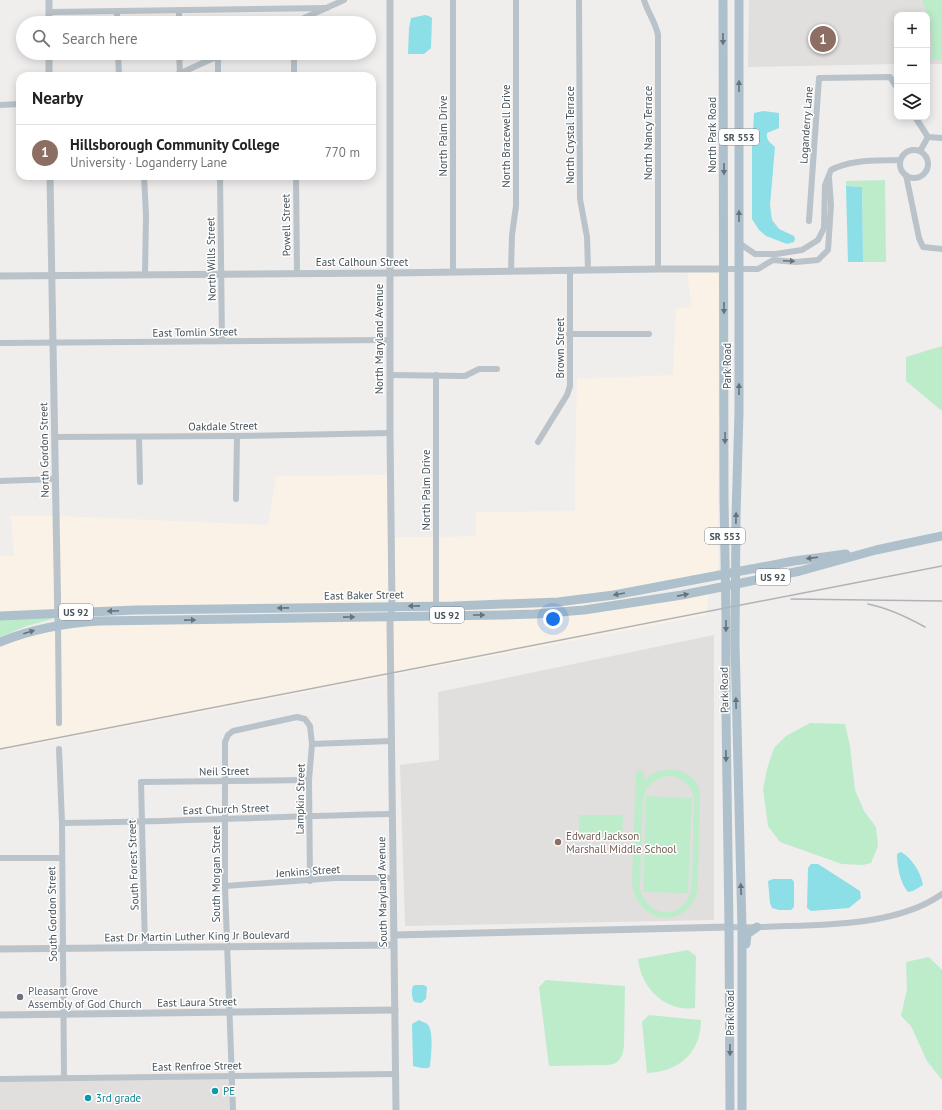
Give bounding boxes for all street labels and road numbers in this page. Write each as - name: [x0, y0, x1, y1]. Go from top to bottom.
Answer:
- street label: North Bracewell Drive: [499, 84, 513, 188]
- street label: North Nancy Terrace: [641, 85, 655, 180]
- street label: Loganderry Lane: [796, 85, 816, 164]
- street label: North Crystal Terrace: [563, 86, 577, 184]
- street label: North Palm Drive: [436, 95, 450, 177]
- street label: North Park Road: [705, 97, 719, 173]
- road number: SR 553: [719, 129, 759, 145]
- street label: Powell Street: [278, 193, 294, 256]
- street label: North Wills Street: [203, 217, 219, 301]
- street label: East Calhoun Street: [316, 255, 408, 269]
- street label: North Maryland Avenue: [372, 283, 386, 394]
- street label: Brown Street: [553, 317, 567, 379]
- street label: East Tomlin Street: [152, 324, 238, 340]
- street label: Park Road: [720, 343, 734, 389]
- street label: North Gordon Street: [36, 402, 52, 498]
- street label: Oakdale Street: [188, 418, 258, 434]
- street label: North Palm Drive: [419, 449, 433, 531]
- road number: SR 553: [705, 528, 745, 544]
- road number: US 92: [756, 569, 790, 585]
- street label: East Baker Street: [324, 587, 404, 603]
- road number: US 92: [59, 604, 93, 620]
- road number: US 92: [430, 607, 464, 623]
- street label: Park Road: [717, 667, 731, 713]
- street label: Lampkin Street: [292, 763, 308, 835]
- street label: Neil Street: [199, 764, 249, 778]
- street label: East Church Street: [182, 800, 270, 818]
- street label: South Forest Street: [124, 819, 142, 911]
- street label: South Morgan Street: [209, 825, 223, 923]
- street label: South Maryland Avenue: [374, 836, 390, 948]
- street label: Jenkins Street: [274, 862, 341, 880]
- street label: South Gordon Street: [44, 866, 60, 962]
- street label: East Dr Martin Luther King Jr Boulevard: [104, 927, 290, 945]
- street label: Park Road: [723, 990, 737, 1036]
- street label: East Laura Street: [157, 994, 237, 1010]
- street label: East Renfroe Street: [152, 1058, 242, 1074]

